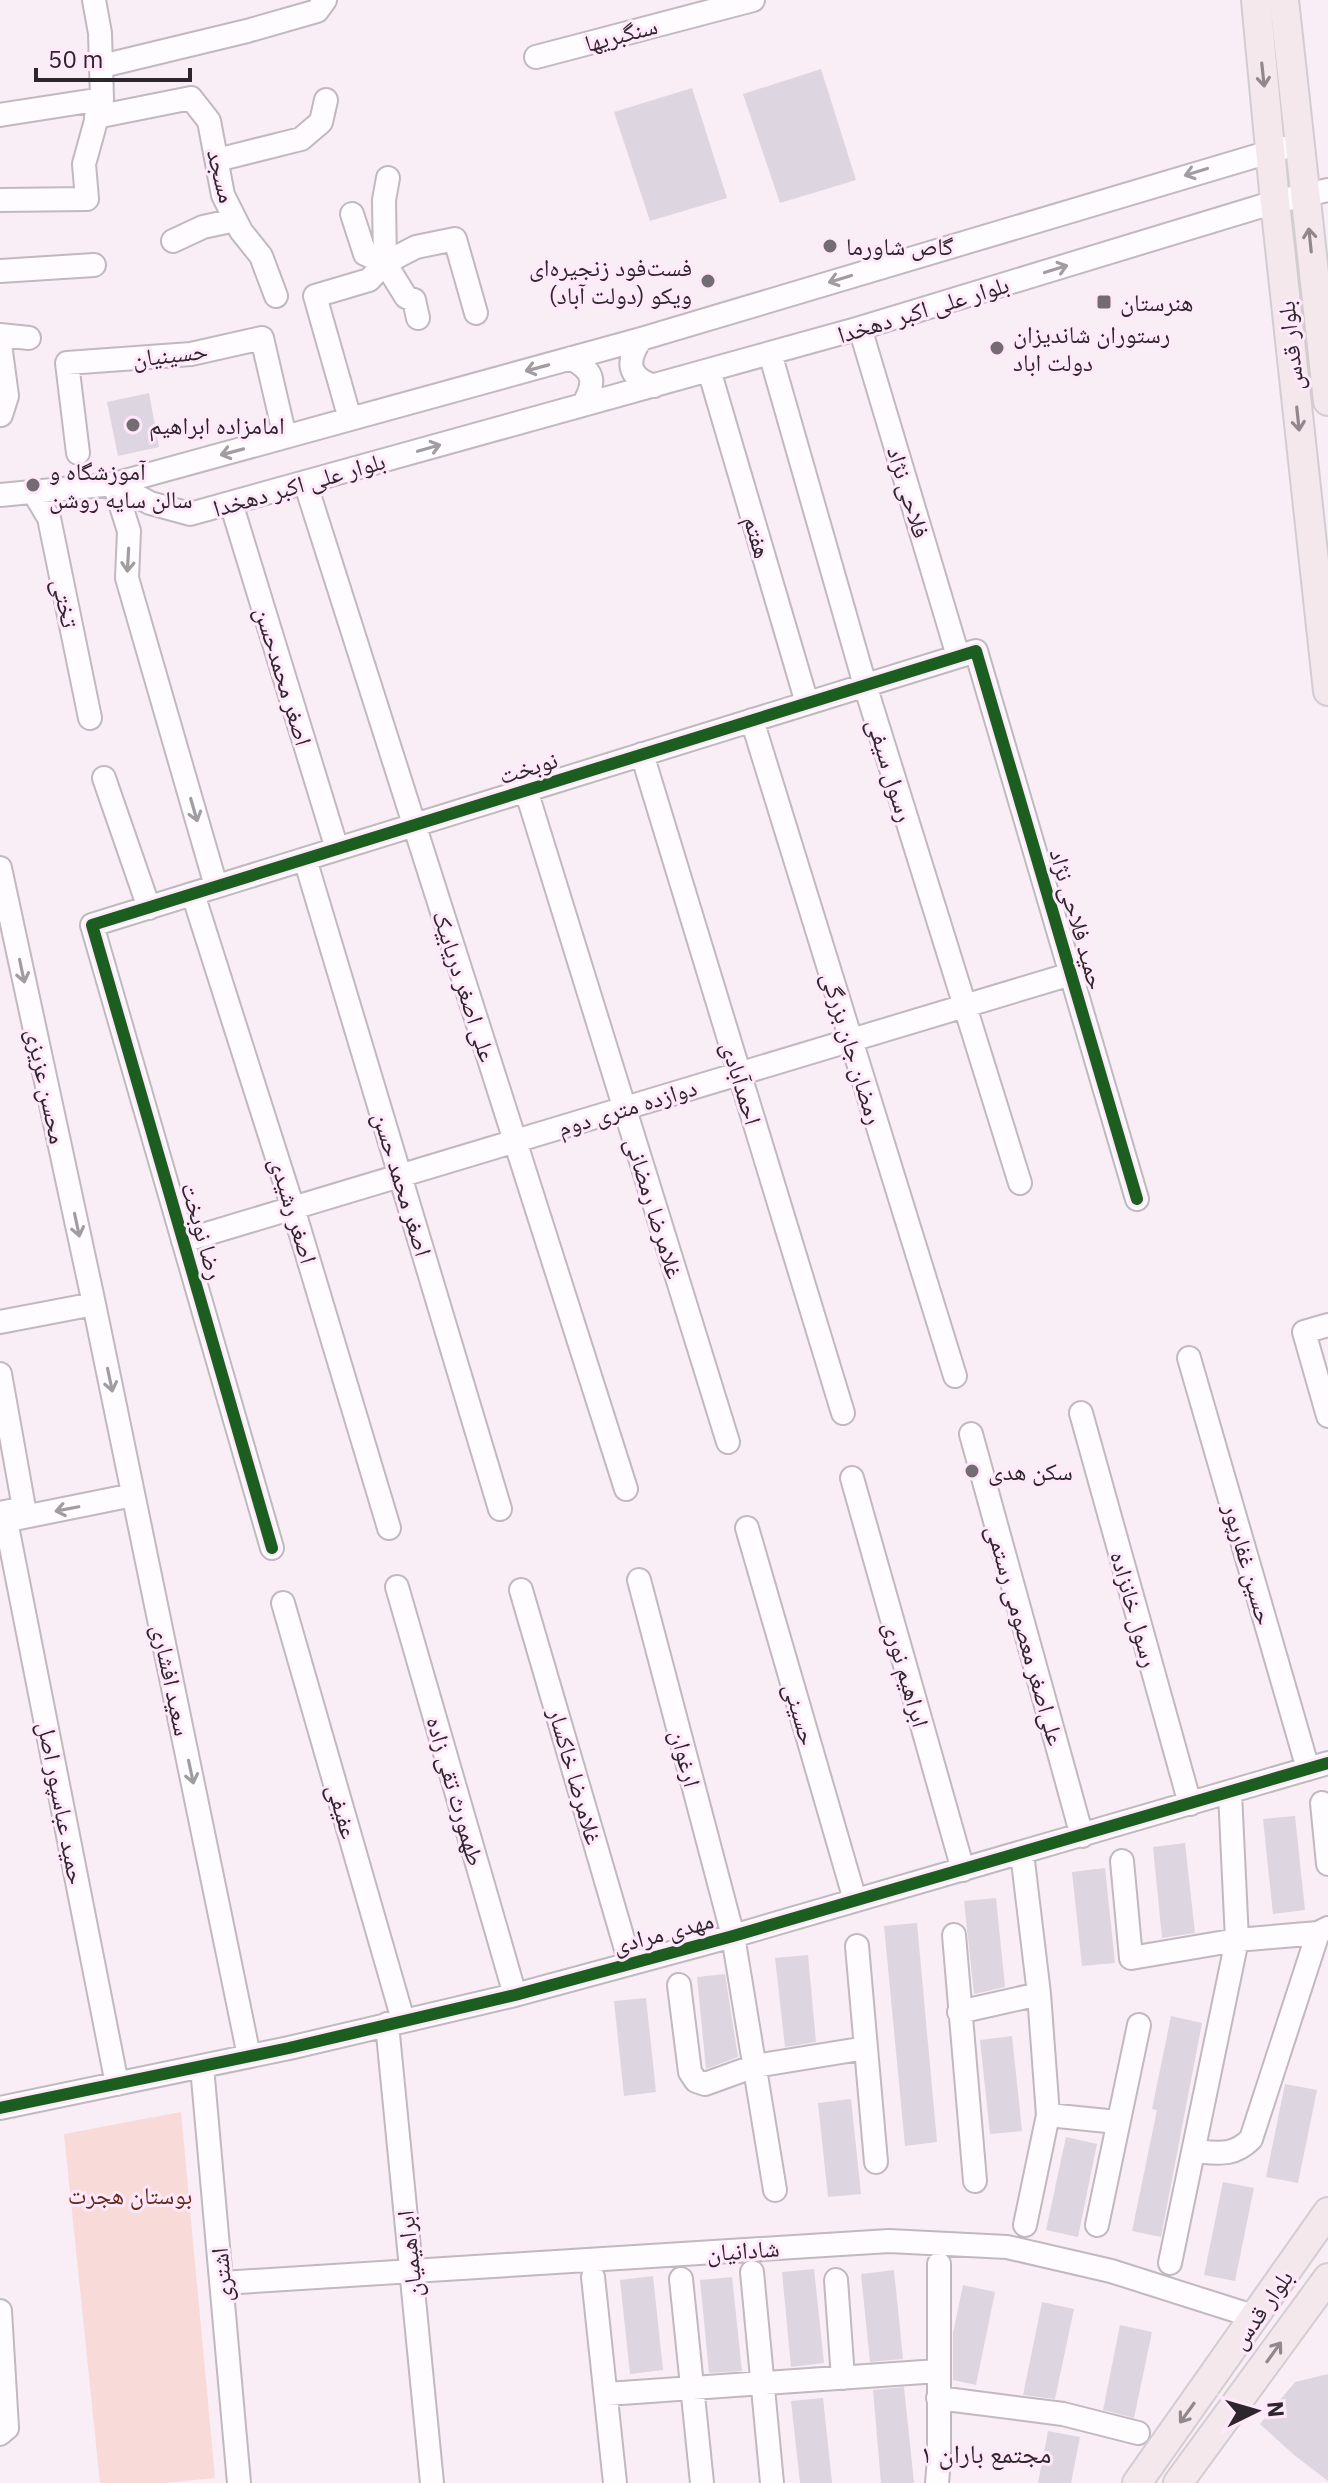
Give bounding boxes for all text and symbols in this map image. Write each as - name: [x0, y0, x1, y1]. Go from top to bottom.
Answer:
- street label: سنگبریها: [581, 9, 661, 59]
- scale bar: [36, 32, 190, 82]
- text: 50 m: [48, 43, 103, 75]
- one-way arrow: [1256, 61, 1271, 88]
- street label: مسجد: [200, 146, 244, 206]
- one-way arrow: [1184, 166, 1209, 181]
- one-way arrow: [1303, 227, 1318, 254]
- place label: گاص شاورما: [846, 230, 953, 262]
- marker: گاص شاورما: [821, 237, 839, 255]
- place label: فست‌فود زنجیره‌ای ویکو (دولت آباد): [529, 251, 692, 311]
- one-way arrow: [1042, 261, 1068, 276]
- street label: بلوار علی اکبر دهخدا: [833, 268, 1013, 350]
- marker: فست‌فود زنجیره‌ای ویکو (دولت آباد): [699, 272, 717, 290]
- one-way arrow: [828, 273, 853, 287]
- place label: هنرستان: [1120, 286, 1193, 318]
- marker: هنرستان: [1095, 293, 1113, 311]
- street label: بلوار قدس: [1269, 300, 1311, 392]
- place label: رستوران شاندیزان دولت اباد: [1013, 318, 1170, 378]
- street label: حسینیان: [131, 334, 209, 374]
- marker: رستوران شاندیزان دولت اباد: [988, 339, 1006, 357]
- one-way arrow: [524, 361, 550, 376]
- one-way arrow: [1291, 405, 1306, 432]
- place label: امامزاده ابراهیم: [149, 409, 285, 442]
- marker: امامزاده ابراهیم: [124, 416, 142, 434]
- one-way arrow: [415, 440, 441, 455]
- street label: فلاحی نژاد: [880, 442, 938, 542]
- street label: بلوار علی اکبر دهخدا: [209, 444, 389, 524]
- one-way arrow: [219, 445, 245, 460]
- place label: آموزشگاه و سالن سایه روشن: [49, 455, 193, 515]
- marker: آموزشگاه و سالن سایه روشن: [24, 476, 42, 494]
- street label: هفتم: [736, 512, 779, 562]
- one-way arrow: [120, 546, 135, 573]
- street label: تختی: [45, 576, 87, 630]
- street label: اصغر محمدحسن: [248, 603, 320, 749]
- street label: رسول سیفی: [860, 714, 922, 826]
- street label: نوبخت: [495, 743, 561, 791]
- one-way arrow: [187, 797, 202, 823]
- street label: حمید فلاحی نژاد: [1043, 845, 1113, 993]
- street label: علی اصغر دریابیک: [425, 906, 505, 1066]
- one-way arrow: [15, 958, 30, 983]
- street label: رمضان جان بزرگی: [815, 968, 891, 1128]
- street label: محسن عزیزی: [19, 1025, 75, 1147]
- street label: احمدآبادی: [714, 1037, 770, 1129]
- street label: دوازده متری دوم: [553, 1071, 701, 1144]
- street label: اصغر محمد حسن: [366, 1108, 440, 1260]
- street label: غلامرضا رمضانی: [618, 1133, 692, 1283]
- street label: اصغر رشیدی: [263, 1153, 325, 1267]
- street label: رضا نوبخت: [174, 1179, 232, 1283]
- one-way arrow: [70, 1212, 85, 1238]
- one-way arrow: [103, 1367, 118, 1392]
- place label: سكن هدى: [988, 1455, 1073, 1487]
- marker: سكن هدى: [963, 1462, 981, 1480]
- street label: حسین غفارپور: [1216, 1499, 1282, 1628]
- one-way arrow: [54, 1502, 80, 1517]
- street label: علی‌اصغر معصومی رستمی: [979, 1521, 1073, 1749]
- street label: رسول خانزاده: [1103, 1547, 1167, 1671]
- street label: ابراهیم نوری: [876, 1617, 937, 1731]
- street label: سعید افشاری: [145, 1621, 199, 1739]
- street label: حسینی: [777, 1679, 825, 1749]
- street label: غلامرضا خاکسار: [541, 1703, 611, 1848]
- street label: طهمورث تقی زاده: [419, 1713, 493, 1869]
- street label: حمید عباسپور اصل: [31, 1719, 93, 1887]
- street label: ارغوان: [663, 1726, 709, 1790]
- one-way arrow: [184, 1759, 199, 1784]
- street label: عفیفی: [320, 1780, 366, 1842]
- street label: مهدی مرادی: [609, 1903, 717, 1961]
- park label: بوستان هجرت: [68, 2179, 192, 2211]
- street label: ابراهیمیان: [389, 2209, 429, 2299]
- street label: شادانیان: [706, 2231, 780, 2269]
- street label: اشتری: [203, 2246, 239, 2304]
- street label: بلوار قدس: [1222, 2263, 1300, 2355]
- one-way arrow: [1265, 2342, 1282, 2364]
- north arrow: [1216, 2371, 1296, 2451]
- text: N: [1261, 2400, 1292, 2418]
- one-way arrow: [1179, 2402, 1195, 2424]
- district label: مجتمع باران ١: [921, 2436, 1051, 2471]

